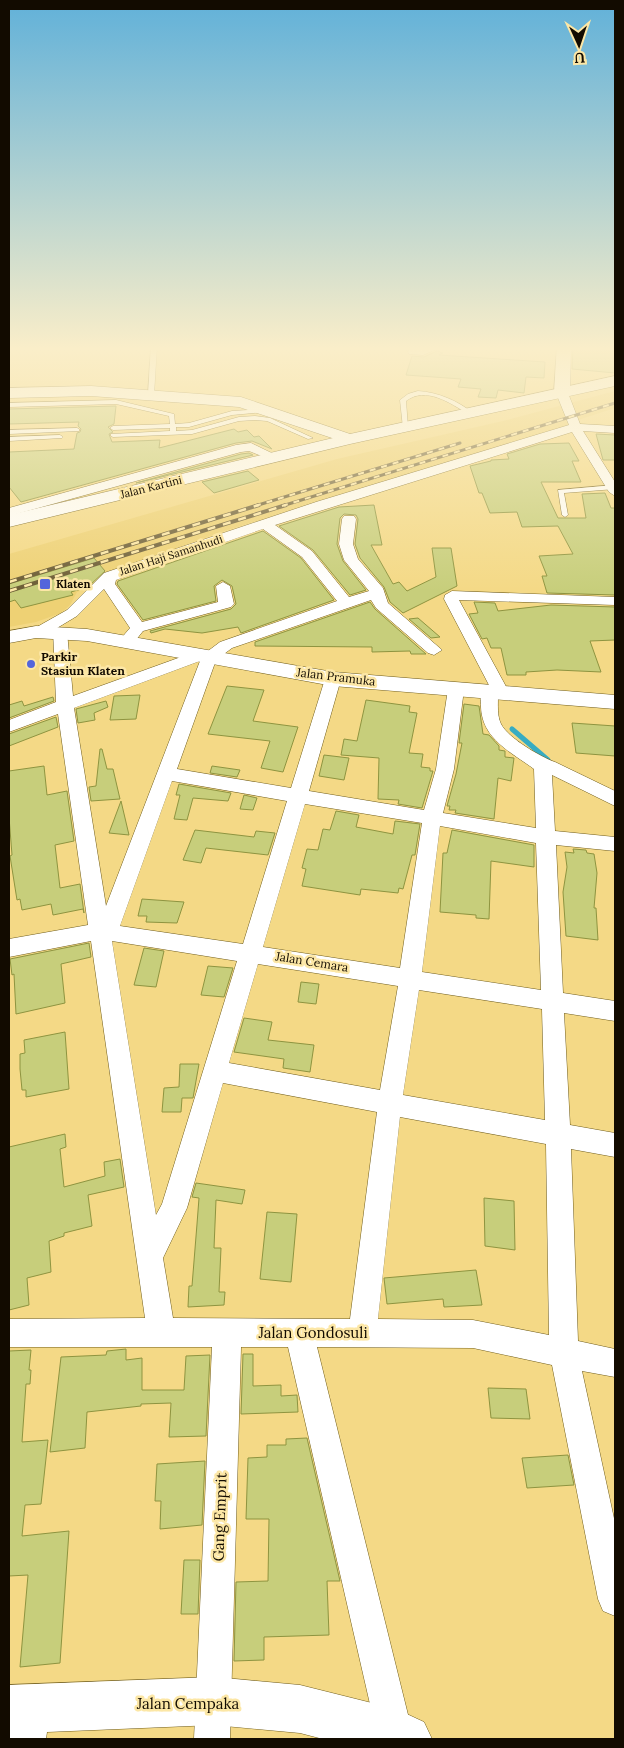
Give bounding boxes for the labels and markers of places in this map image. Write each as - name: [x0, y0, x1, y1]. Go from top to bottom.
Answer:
- marker: Klaten: [38, 577, 52, 591]
- place label: Klaten: [56, 577, 90, 591]
- place label: Parkir Stasiun Klaten: [41, 649, 125, 678]
- marker: Parkir Stasiun Klaten: [25, 658, 37, 670]

